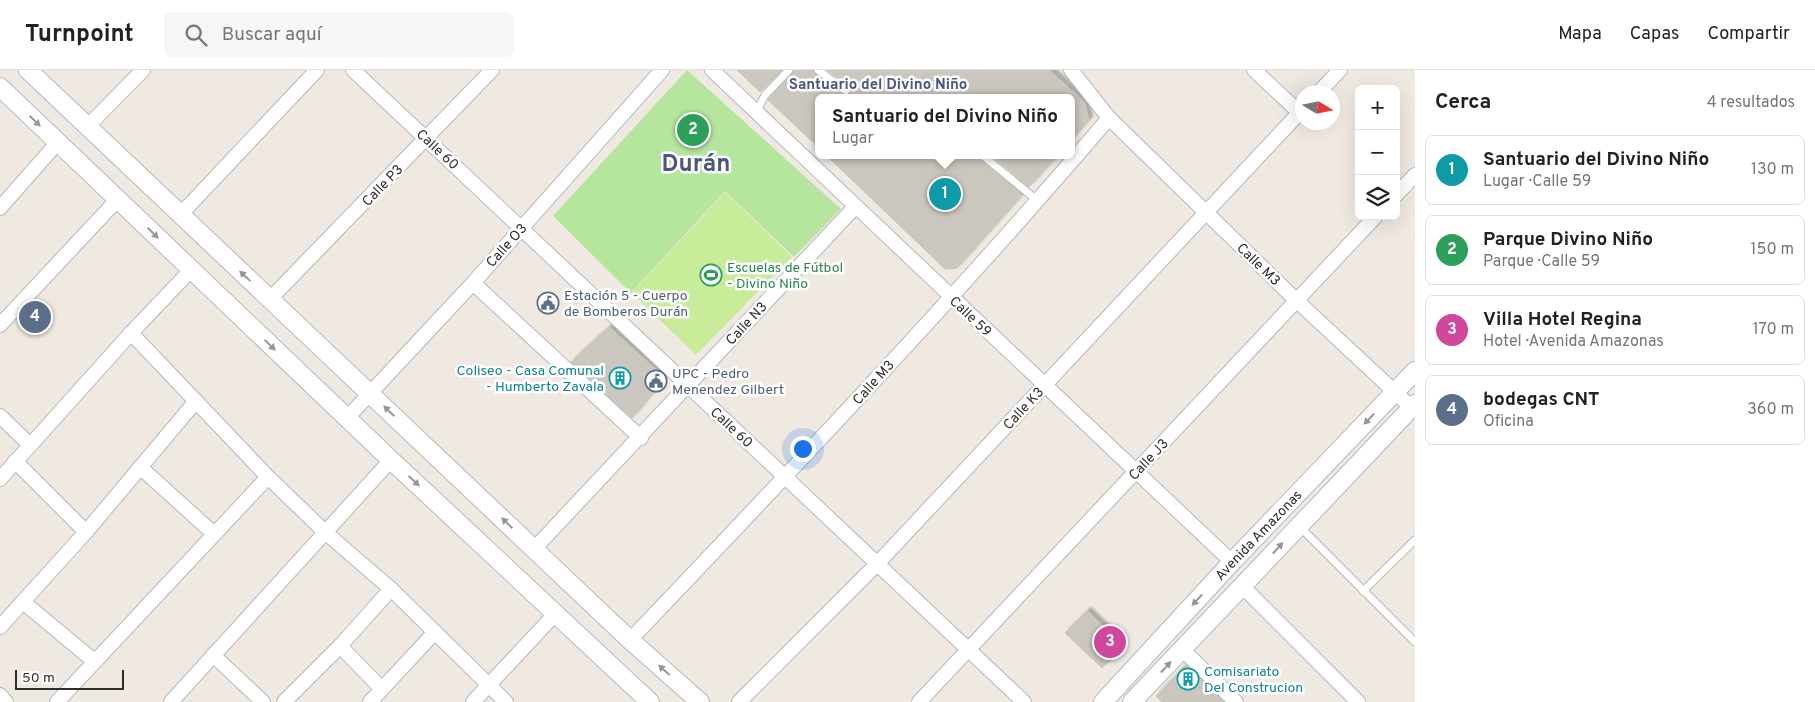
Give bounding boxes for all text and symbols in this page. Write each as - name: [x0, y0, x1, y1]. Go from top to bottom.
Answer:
- search box: [164, 12, 514, 57]
- text: Turnpoint: [25, 20, 134, 50]
- icon: search: [182, 21, 210, 49]
- text: Buscar aquí: [222, 23, 322, 47]
- text: Mapa: [1558, 23, 1602, 46]
- text: Capas: [1630, 23, 1679, 46]
- text: Compartir: [1707, 23, 1790, 46]
- district label: Santuario del Divino Niño: [789, 76, 967, 95]
- north arrow: [1295, 85, 1340, 130]
- map controls: [1355, 85, 1400, 220]
- button: +: [1355, 85, 1400, 130]
- text: Cerca: [1435, 89, 1491, 116]
- text: 4 resultados: [1707, 93, 1795, 113]
- popup: [815, 94, 1075, 159]
- text: Santuario del Divino Niño: [832, 105, 1058, 129]
- pin: 2: [677, 111, 709, 149]
- one-way arrow: [29, 115, 41, 127]
- street label: Calle 60: [412, 126, 462, 174]
- text: Lugar: [832, 129, 874, 149]
- button: −: [1355, 130, 1400, 175]
- text: Santuario del Divino Niño: [1483, 148, 1709, 172]
- district label: Durán: [662, 150, 730, 180]
- text: 1: [1449, 160, 1455, 180]
- text: 130 m: [1751, 160, 1794, 180]
- street label: Calle P3: [359, 162, 407, 210]
- text: Lugar · Calle 59: [1483, 172, 1591, 192]
- pin: 1: [929, 175, 961, 213]
- button: layers: [1355, 175, 1400, 220]
- street label: Calle O3: [483, 221, 531, 271]
- one-way arrow: [147, 226, 159, 238]
- text: Parque Divino Niño: [1483, 228, 1653, 252]
- street label: Calle M3: [1233, 240, 1283, 290]
- text: 2: [1447, 240, 1457, 260]
- text: 150 m: [1751, 240, 1794, 260]
- text: Parque · Calle 59: [1483, 252, 1600, 272]
- place label: Escuelas de Fútbol - Divino Niño: [727, 260, 843, 293]
- sports icon: Escuelas de Fútbol - Divino Niño: [699, 263, 723, 287]
- one-way arrow: [240, 270, 252, 282]
- place label: Estación 5 - Cuerpo de Bomberos Durán: [564, 288, 688, 321]
- public building icon: Estación 5 - Cuerpo de Bomberos Durán: [536, 291, 560, 315]
- street label: Calle 59: [945, 293, 995, 341]
- pin: 4: [19, 298, 51, 336]
- street label: Calle N3: [723, 299, 771, 349]
- text: Villa Hotel Regina: [1483, 308, 1642, 332]
- text: 3: [1447, 320, 1457, 340]
- text: 170 m: [1753, 320, 1794, 340]
- text: Hotel · Avenida Amazonas: [1483, 332, 1664, 352]
- one-way arrow: [264, 339, 276, 351]
- street label: Calle M3: [850, 357, 899, 409]
- place label: Coliseo - Casa Comunal - Humberto Zavala: [456, 363, 604, 396]
- building icon: Coliseo - Casa Comunal - Humberto Zavala: [608, 366, 632, 390]
- place label: UPC - Pedro Menendez Gilbert: [672, 366, 784, 399]
- public building icon: UPC - Pedro Menendez Gilbert: [644, 369, 668, 393]
- street label: Calle K3: [1000, 384, 1048, 434]
- text: bodegas CNT: [1483, 388, 1600, 412]
- text: 4: [1447, 400, 1457, 420]
- text: 360 m: [1747, 400, 1794, 420]
- street label: Calle 60: [706, 404, 756, 452]
- one-way arrow: [384, 405, 396, 417]
- one-way arrow: [1363, 412, 1375, 424]
- text: Oficina: [1483, 412, 1534, 432]
- your location: [790, 436, 816, 462]
- street label: Calle J3: [1126, 436, 1173, 484]
- one-way arrow: [407, 475, 419, 487]
- street label: Avenida Amazonas: [1212, 487, 1306, 585]
- one-way arrow: [501, 517, 513, 529]
- one-way arrow: [1272, 543, 1284, 555]
- one-way arrow: [1191, 593, 1203, 605]
- pin: 3: [1094, 623, 1126, 661]
- one-way arrow: [1160, 661, 1172, 673]
- one-way arrow: [658, 664, 671, 675]
- place label: Comisariato Del Construcion: [1204, 664, 1303, 697]
- scale bar: [15, 667, 124, 690]
- building icon: Comisariato Del Construcion: [1176, 667, 1200, 691]
- text: 50 m: [22, 670, 55, 687]

